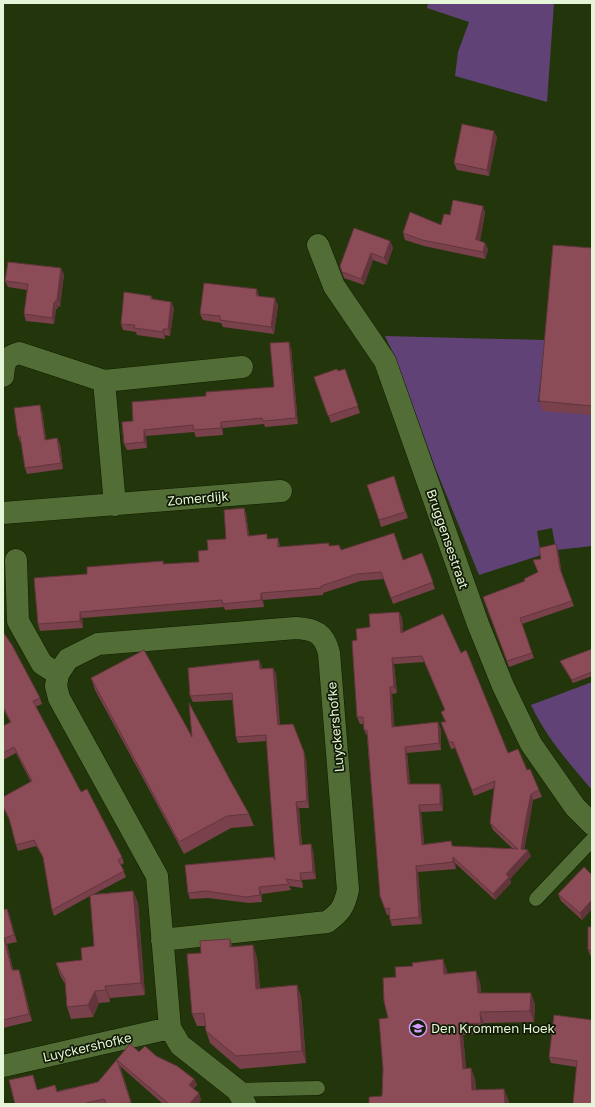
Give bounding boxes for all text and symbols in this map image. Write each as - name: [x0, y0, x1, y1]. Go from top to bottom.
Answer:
- street label: Zomerdijk: [167, 487, 230, 509]
- street label: Bruggensestraat: [423, 487, 473, 591]
- street label: Luyckershofke: [323, 681, 347, 773]
- school or university icon: Den Krommen Hoek: [408, 1018, 428, 1038]
- place label: Den Krommen Hoek: [431, 1020, 556, 1036]
- street label: Luyckershofke: [41, 1029, 133, 1065]

